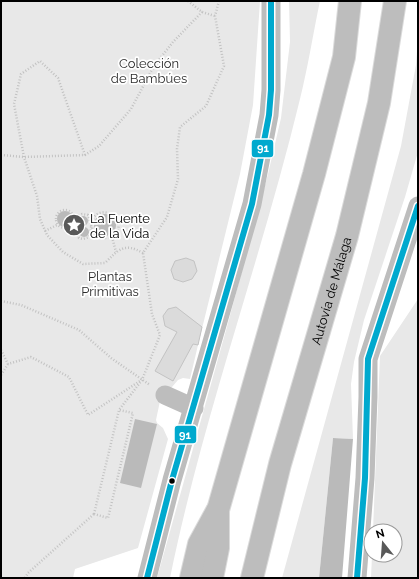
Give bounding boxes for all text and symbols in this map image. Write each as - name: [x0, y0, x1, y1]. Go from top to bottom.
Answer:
- park label: Colección de Bambúes: [111, 56, 187, 86]
- line badge: 91: [251, 139, 274, 158]
- text: 91: [257, 142, 270, 155]
- place label: La Fuente de la Vida: [90, 211, 150, 241]
- place icon: La Fuente de la Vida: [61, 212, 87, 238]
- street label: Autovía de Málaga: [308, 235, 354, 346]
- park label: Plantas Primitivas: [81, 269, 139, 299]
- line badge: 91: [174, 425, 197, 444]
- text: 91: [179, 429, 192, 442]
- unlabelled marker: [167, 476, 177, 486]
- north arrow: [363, 523, 403, 563]
- text: N: [374, 526, 386, 541]

